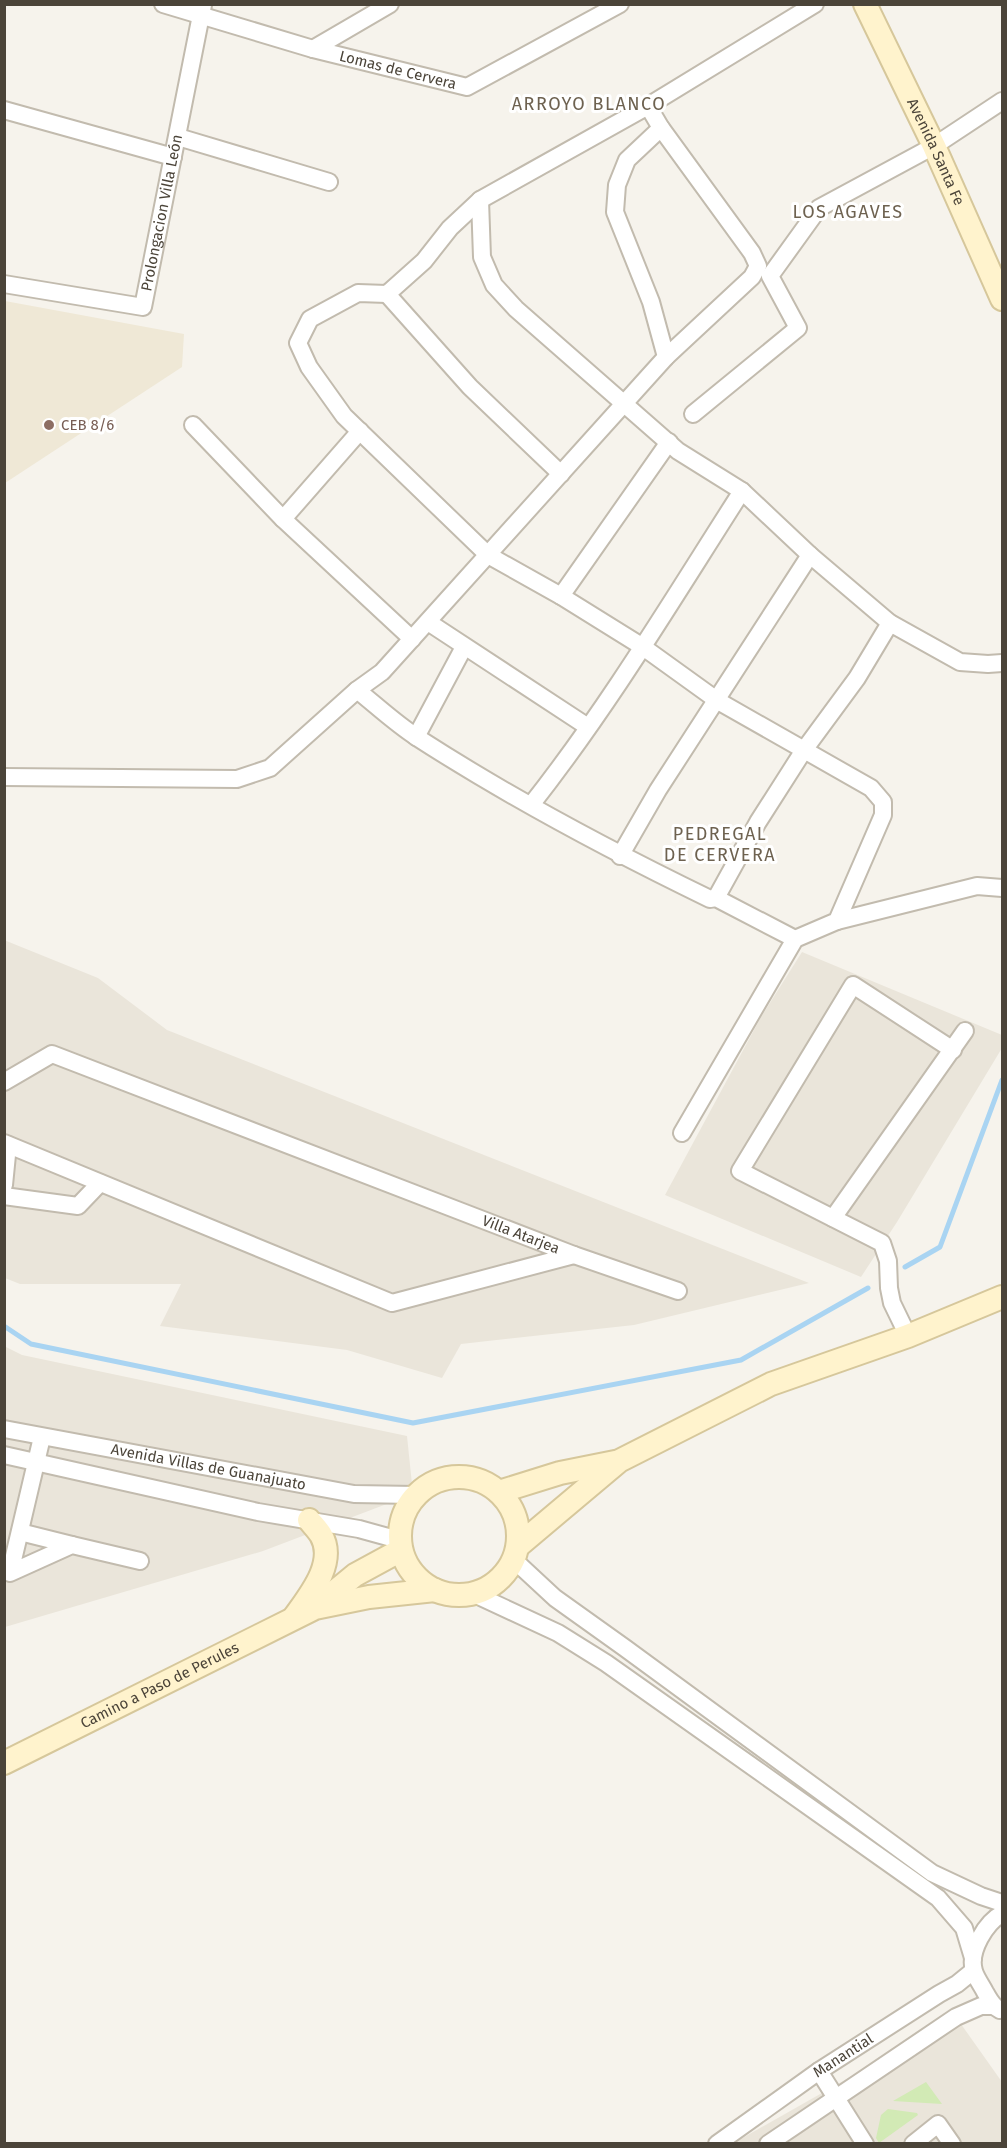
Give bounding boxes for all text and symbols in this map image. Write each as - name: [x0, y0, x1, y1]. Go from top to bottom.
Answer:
- street label: Lomas de Cervera: [337, 47, 458, 93]
- district label: ARROYO BLANCO: [512, 93, 666, 115]
- street label: Avenida Santa Fe: [903, 95, 968, 208]
- street label: Prolongacion Villa León: [137, 133, 186, 293]
- district label: LOS AGAVES: [792, 201, 904, 223]
- place label: CEB 8/6: [61, 416, 114, 434]
- marker: CEB 8/6: [42, 418, 56, 432]
- district label: PEDREGAL DE CERVERA: [664, 823, 776, 866]
- street label: Villa Atarjea: [480, 1211, 562, 1258]
- street label: Avenida Villas de Guanajuato: [110, 1440, 308, 1494]
- street label: Camino a Paso de Perules: [78, 1638, 242, 1732]
- street label: Manantial: [810, 2029, 877, 2081]

